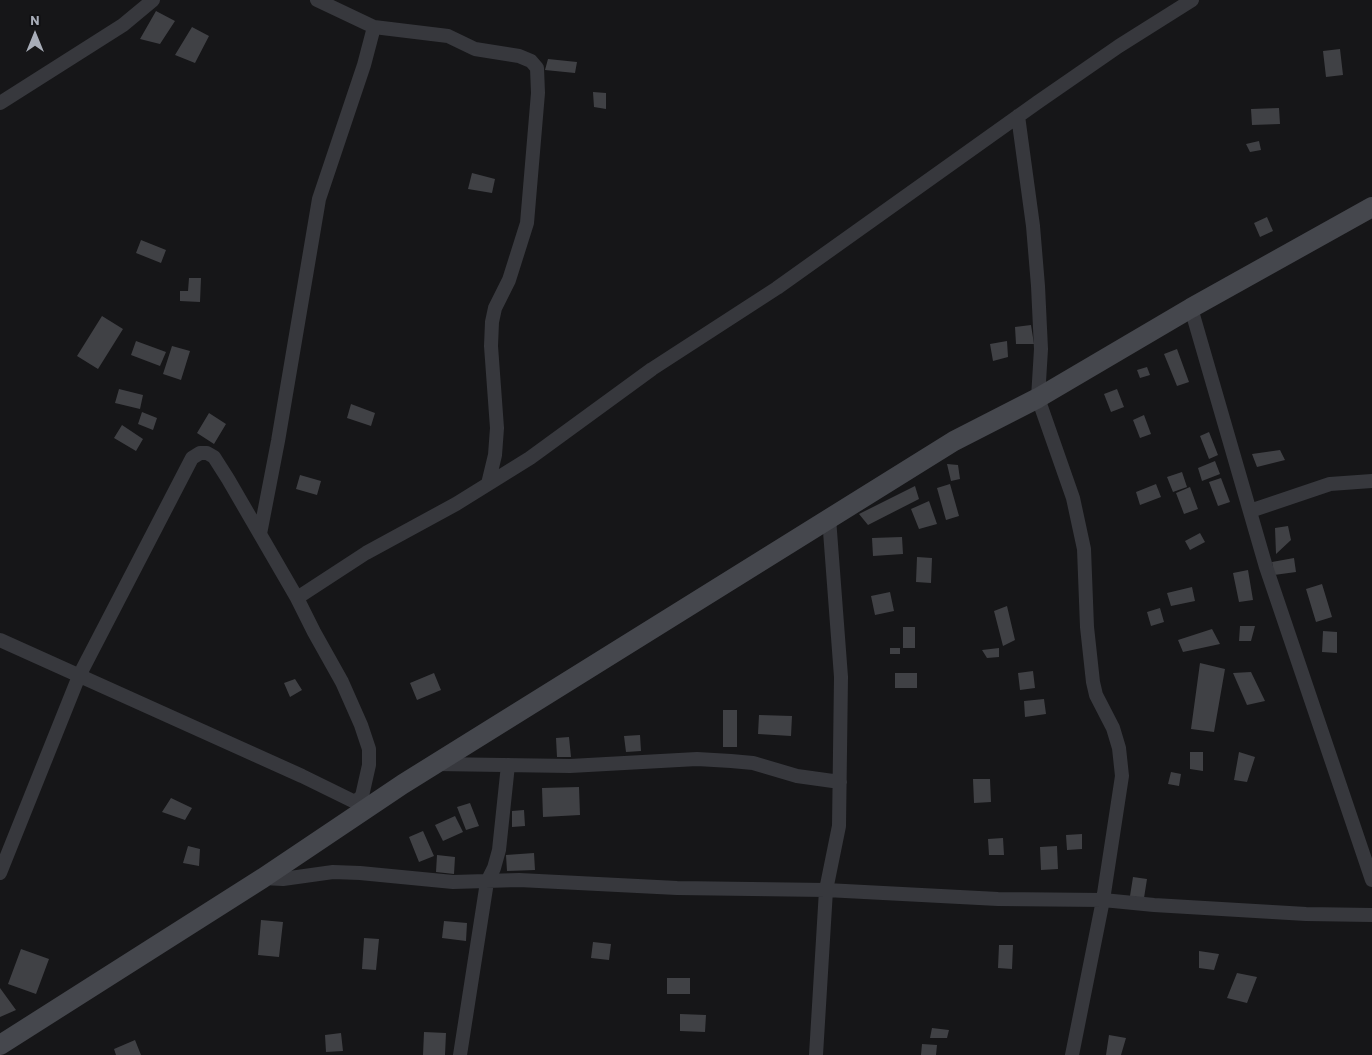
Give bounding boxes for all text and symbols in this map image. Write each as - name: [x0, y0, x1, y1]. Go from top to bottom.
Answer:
- north arrow: [10, 10, 60, 60]
- text: N: [30, 11, 40, 28]

